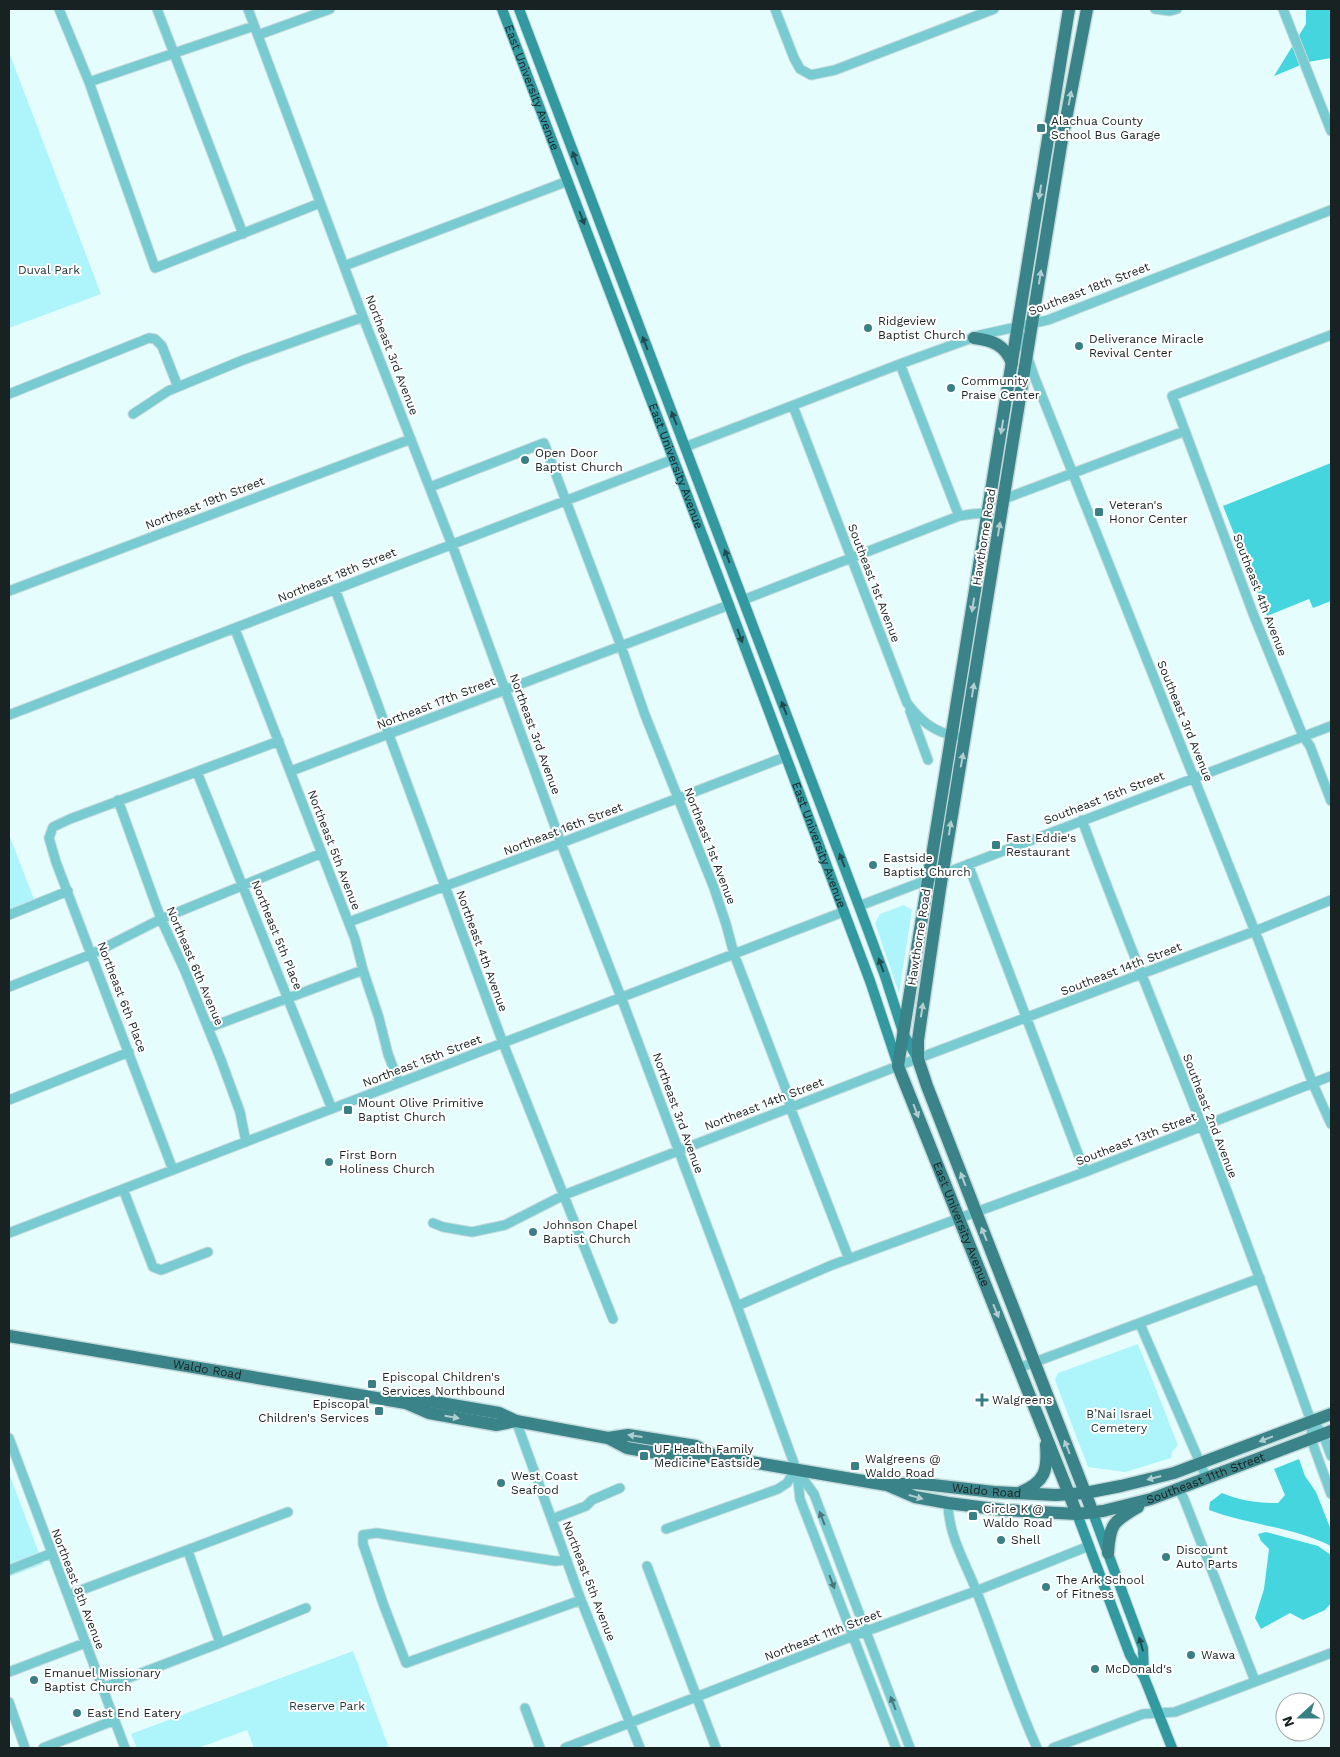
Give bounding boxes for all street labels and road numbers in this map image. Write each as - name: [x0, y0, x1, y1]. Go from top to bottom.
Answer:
- street label: East University Avenue: [502, 23, 562, 152]
- street label: Southeast 18th Street: [1027, 259, 1151, 319]
- street label: Northeast 3rd Avenue: [363, 293, 421, 417]
- street label: East University Avenue: [646, 401, 706, 531]
- street label: Northeast 19th Street: [143, 474, 267, 532]
- street label: Hawthorne Road: [969, 488, 999, 586]
- street label: Southeast 1st Avenue: [845, 522, 903, 644]
- street label: Southeast 4th Avenue: [1230, 532, 1290, 658]
- street label: Northeast 18th Street: [276, 545, 398, 605]
- street label: Southeast 3rd Avenue: [1154, 658, 1216, 784]
- street label: Northeast 3rd Avenue: [507, 672, 563, 796]
- street label: Northeast 17th Street: [375, 674, 497, 732]
- street label: Southeast 15th Street: [1042, 769, 1166, 827]
- street label: East University Avenue: [789, 780, 849, 910]
- street label: Northeast 1st Avenue: [681, 786, 739, 906]
- street label: Northeast 5th Avenue: [305, 788, 363, 912]
- street label: Northeast 16th Street: [501, 800, 625, 858]
- street label: Northeast 5th Place: [249, 878, 305, 992]
- street label: Hawthorne Road: [904, 888, 934, 986]
- street label: Northeast 4th Avenue: [454, 889, 510, 1014]
- street label: Northeast 6th Avenue: [164, 904, 226, 1028]
- street label: Southeast 14th Street: [1059, 939, 1183, 999]
- street label: Northeast 6th Place: [94, 940, 150, 1054]
- street label: Northeast 15th Street: [361, 1032, 483, 1090]
- street label: Northeast 3rd Avenue: [650, 1051, 706, 1175]
- street label: Southeast 2nd Avenue: [1180, 1052, 1240, 1180]
- street label: Northeast 14th Street: [702, 1075, 826, 1133]
- street label: Southeast 13th Street: [1074, 1110, 1198, 1168]
- street label: East University Avenue: [930, 1160, 992, 1289]
- street label: Waldo Road: [172, 1357, 243, 1382]
- street label: Southeast 11th Street: [1145, 1450, 1267, 1507]
- street label: Waldo Road: [951, 1480, 1022, 1500]
- street label: Northeast 5th Avenue: [560, 1519, 618, 1643]
- street label: Northeast 8th Avenue: [49, 1527, 107, 1651]
- street label: Northeast 11th Street: [763, 1606, 883, 1664]

